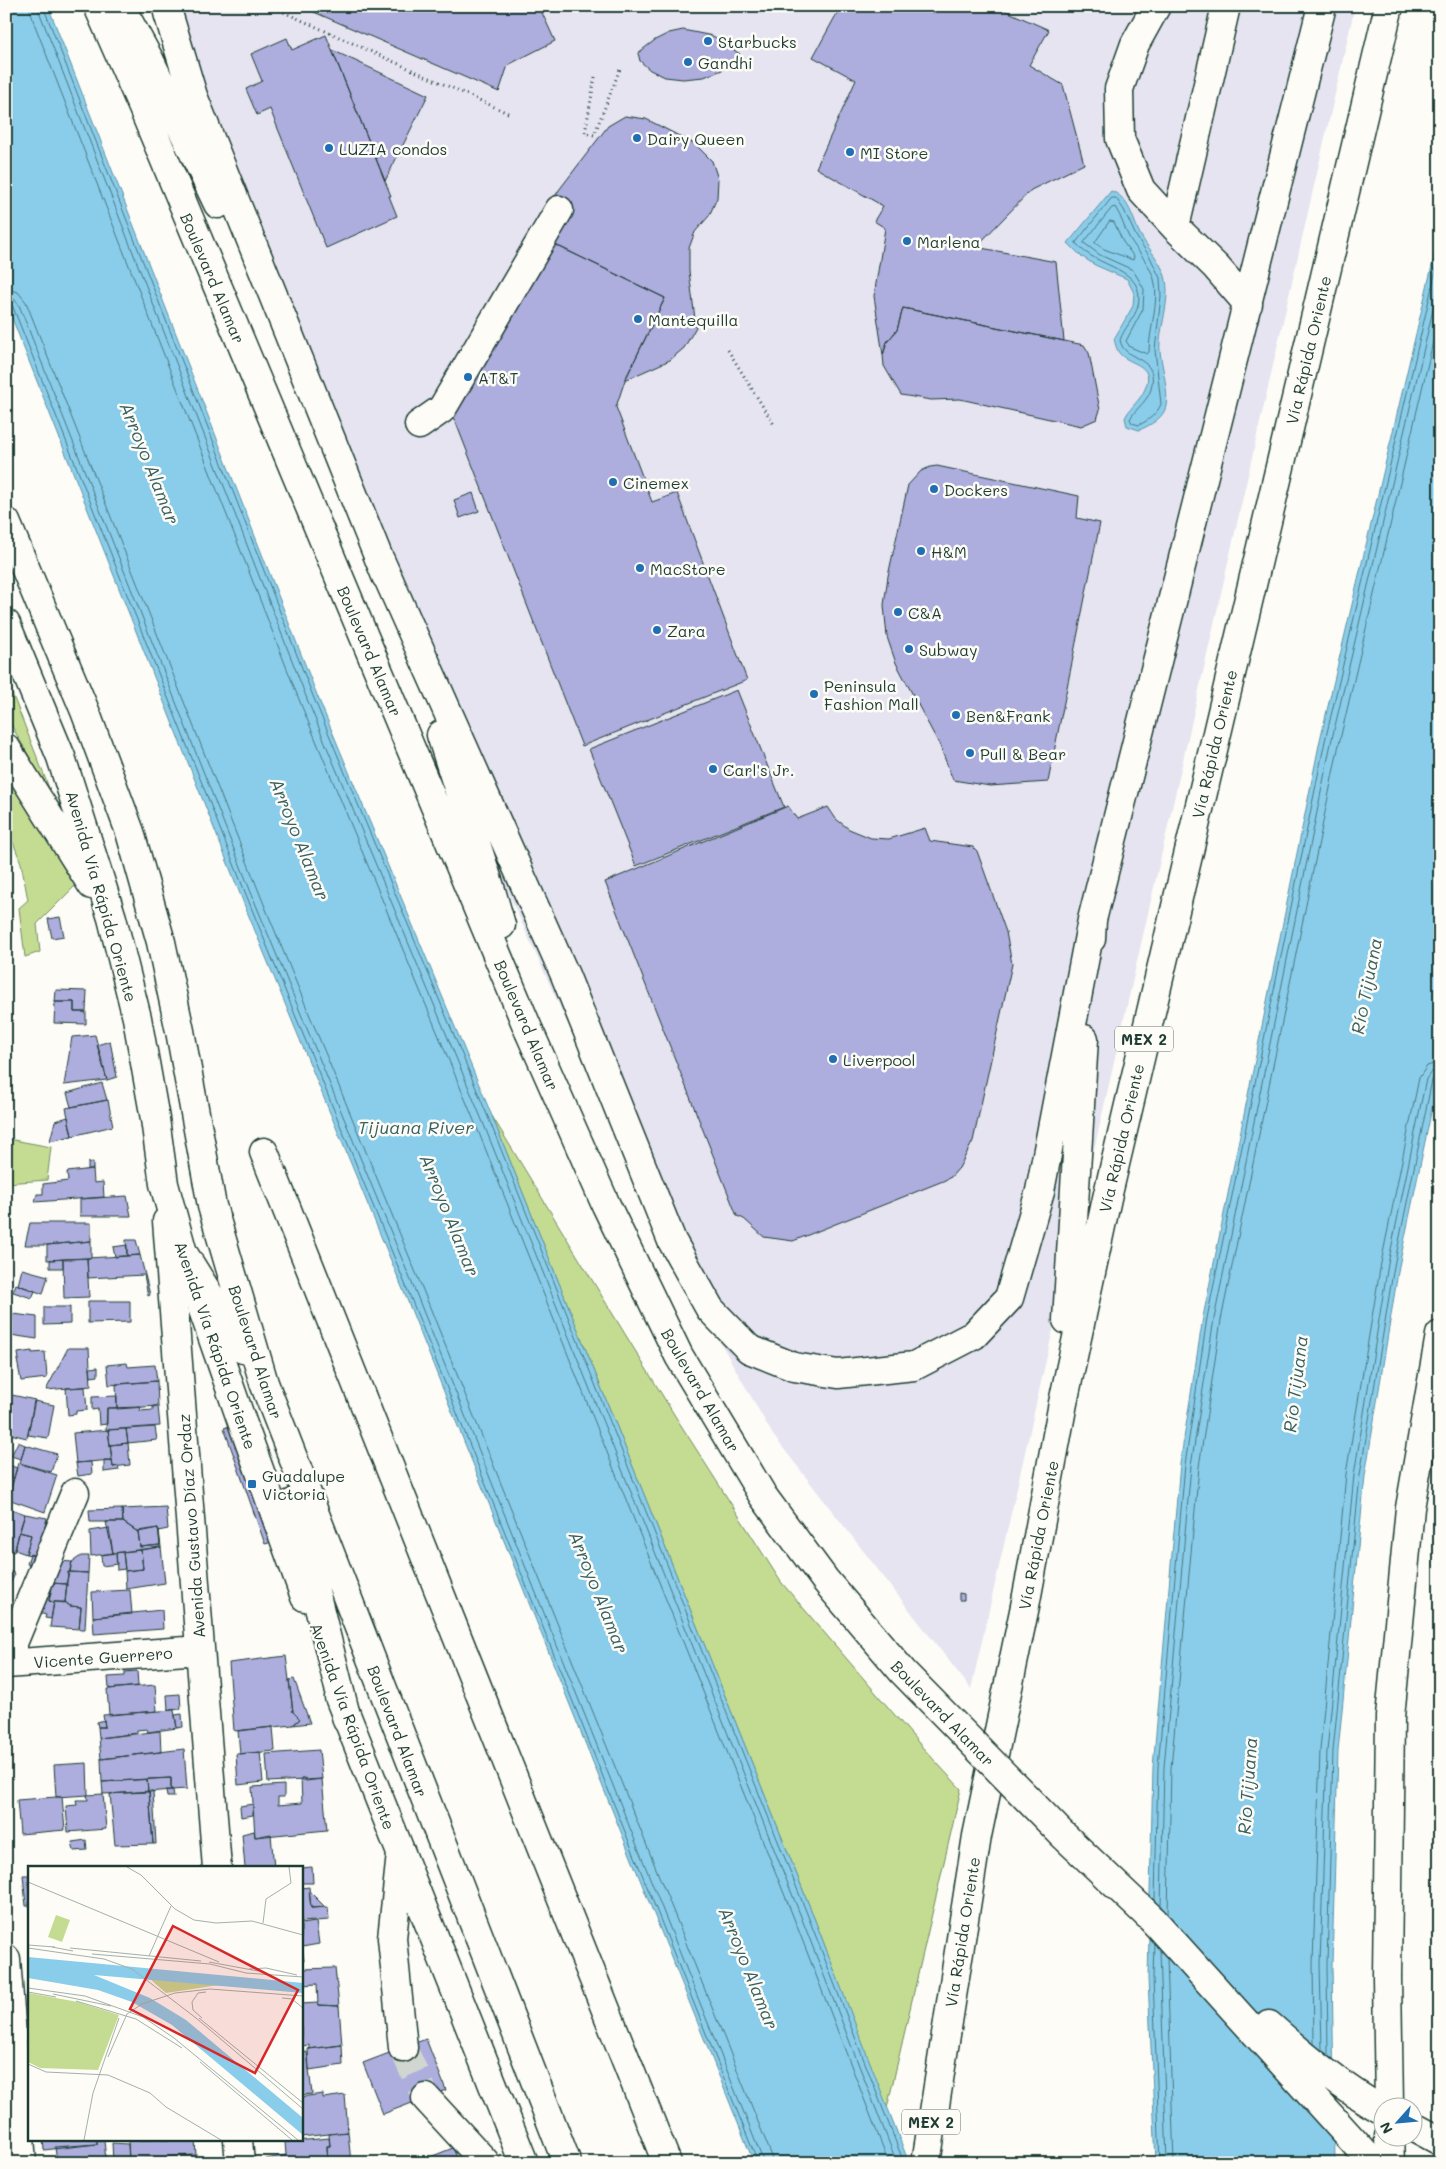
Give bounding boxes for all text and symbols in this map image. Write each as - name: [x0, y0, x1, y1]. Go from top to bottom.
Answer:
- place label: Starbucks: [718, 31, 797, 52]
- marker: Starbucks: [702, 35, 714, 47]
- place label: Gandhi: [698, 52, 753, 73]
- marker: Gandhi: [682, 56, 694, 68]
- place label: Dairy Queen: [647, 128, 744, 149]
- marker: Dairy Queen: [631, 132, 643, 144]
- place label: LUZIA condos: [339, 138, 447, 159]
- marker: LUZIA condos: [323, 142, 335, 154]
- place label: MI Store: [860, 142, 928, 163]
- marker: MI Store: [844, 146, 856, 158]
- street label: Boulevard Alamar: [176, 210, 250, 346]
- place label: Marlena: [917, 231, 981, 252]
- marker: Marlena: [901, 235, 913, 247]
- street label: Vía Rápida Oriente: [1281, 274, 1335, 426]
- place label: Mantequilla: [648, 309, 738, 330]
- marker: Mantequilla: [632, 313, 644, 325]
- place label: AT&T: [478, 367, 519, 388]
- marker: AT&T: [462, 371, 474, 383]
- water label: Arroyo Alamar: [115, 398, 185, 528]
- place label: Cinemex: [623, 472, 689, 493]
- marker: Cinemex: [607, 476, 619, 488]
- place label: Dockers: [944, 479, 1008, 500]
- marker: Dockers: [928, 483, 940, 495]
- place label: H&M: [931, 541, 967, 562]
- marker: H&M: [915, 545, 927, 557]
- place label: MacStore: [650, 558, 726, 579]
- marker: MacStore: [634, 562, 646, 574]
- street label: Boulevard Alamar: [333, 583, 407, 719]
- place label: C&A: [908, 602, 942, 623]
- marker: C&A: [892, 606, 904, 618]
- place label: Zara: [667, 620, 706, 641]
- marker: Zara: [651, 624, 663, 636]
- place label: Subway: [919, 639, 978, 660]
- marker: Subway: [903, 643, 915, 655]
- street label: Vía Rápida Oriente: [1187, 668, 1241, 820]
- place label: Peninsula Fashion Mall: [824, 675, 919, 714]
- marker: Peninsula Fashion Mall: [808, 688, 820, 700]
- place label: Ben&Frank: [966, 705, 1051, 726]
- marker: Ben&Frank: [950, 709, 962, 721]
- place label: Pull & Bear: [980, 743, 1066, 764]
- marker: Pull & Bear: [964, 747, 976, 759]
- place label: Carl's Jr.: [723, 759, 794, 780]
- marker: Carl's Jr.: [707, 763, 719, 775]
- water label: Arroyo Alamar: [265, 774, 335, 904]
- street label: Avenida Vía Rápida Oriente: [62, 788, 142, 1004]
- water label: Río Tijuana: [1345, 936, 1387, 1036]
- street label: Boulevard Alamar: [490, 957, 564, 1093]
- road number: MEX 2: [1115, 1026, 1173, 1052]
- place label: Liverpool: [843, 1049, 916, 1070]
- marker: Liverpool: [827, 1053, 839, 1065]
- street label: Vía Rápida Oriente: [1094, 1062, 1148, 1214]
- water label: Tijuana River: [358, 1115, 474, 1139]
- water label: Arroyo Alamar: [415, 1150, 485, 1280]
- street label: Avenida Vía Rápida Oriente: [170, 1238, 262, 1452]
- street label: Boulevard Alamar: [224, 1282, 288, 1422]
- street label: Boulevard Alamar: [657, 1324, 745, 1456]
- water label: Río Tijuana: [1277, 1334, 1313, 1434]
- street label: Avenida Gustavo Díaz Ordaz: [173, 1413, 209, 1639]
- street label: Vía Rápida Oriente: [1013, 1458, 1063, 1612]
- place label: Guadalupe Victoria: [262, 1465, 345, 1504]
- marker: Guadalupe Victoria: [246, 1478, 258, 1490]
- water label: Arroyo Alamar: [564, 1527, 634, 1657]
- street label: Avenida Vía Rápida Oriente: [306, 1620, 400, 1832]
- street label: Vicente Guerrero: [33, 1642, 173, 1672]
- street label: Boulevard Alamar: [887, 1655, 999, 1771]
- street label: Boulevard Alamar: [363, 1662, 433, 1800]
- water label: Río Tijuana: [1232, 1737, 1262, 1835]
- street label: Vía Rápida Oriente: [940, 1855, 984, 2009]
- inset map: [28, 1866, 302, 2142]
- water label: Arroyo Alamar: [714, 1903, 784, 2033]
- north arrow: [1374, 2096, 1424, 2146]
- road number: MEX 2: [902, 2110, 960, 2134]
- text: N: [1375, 2119, 1397, 2137]

